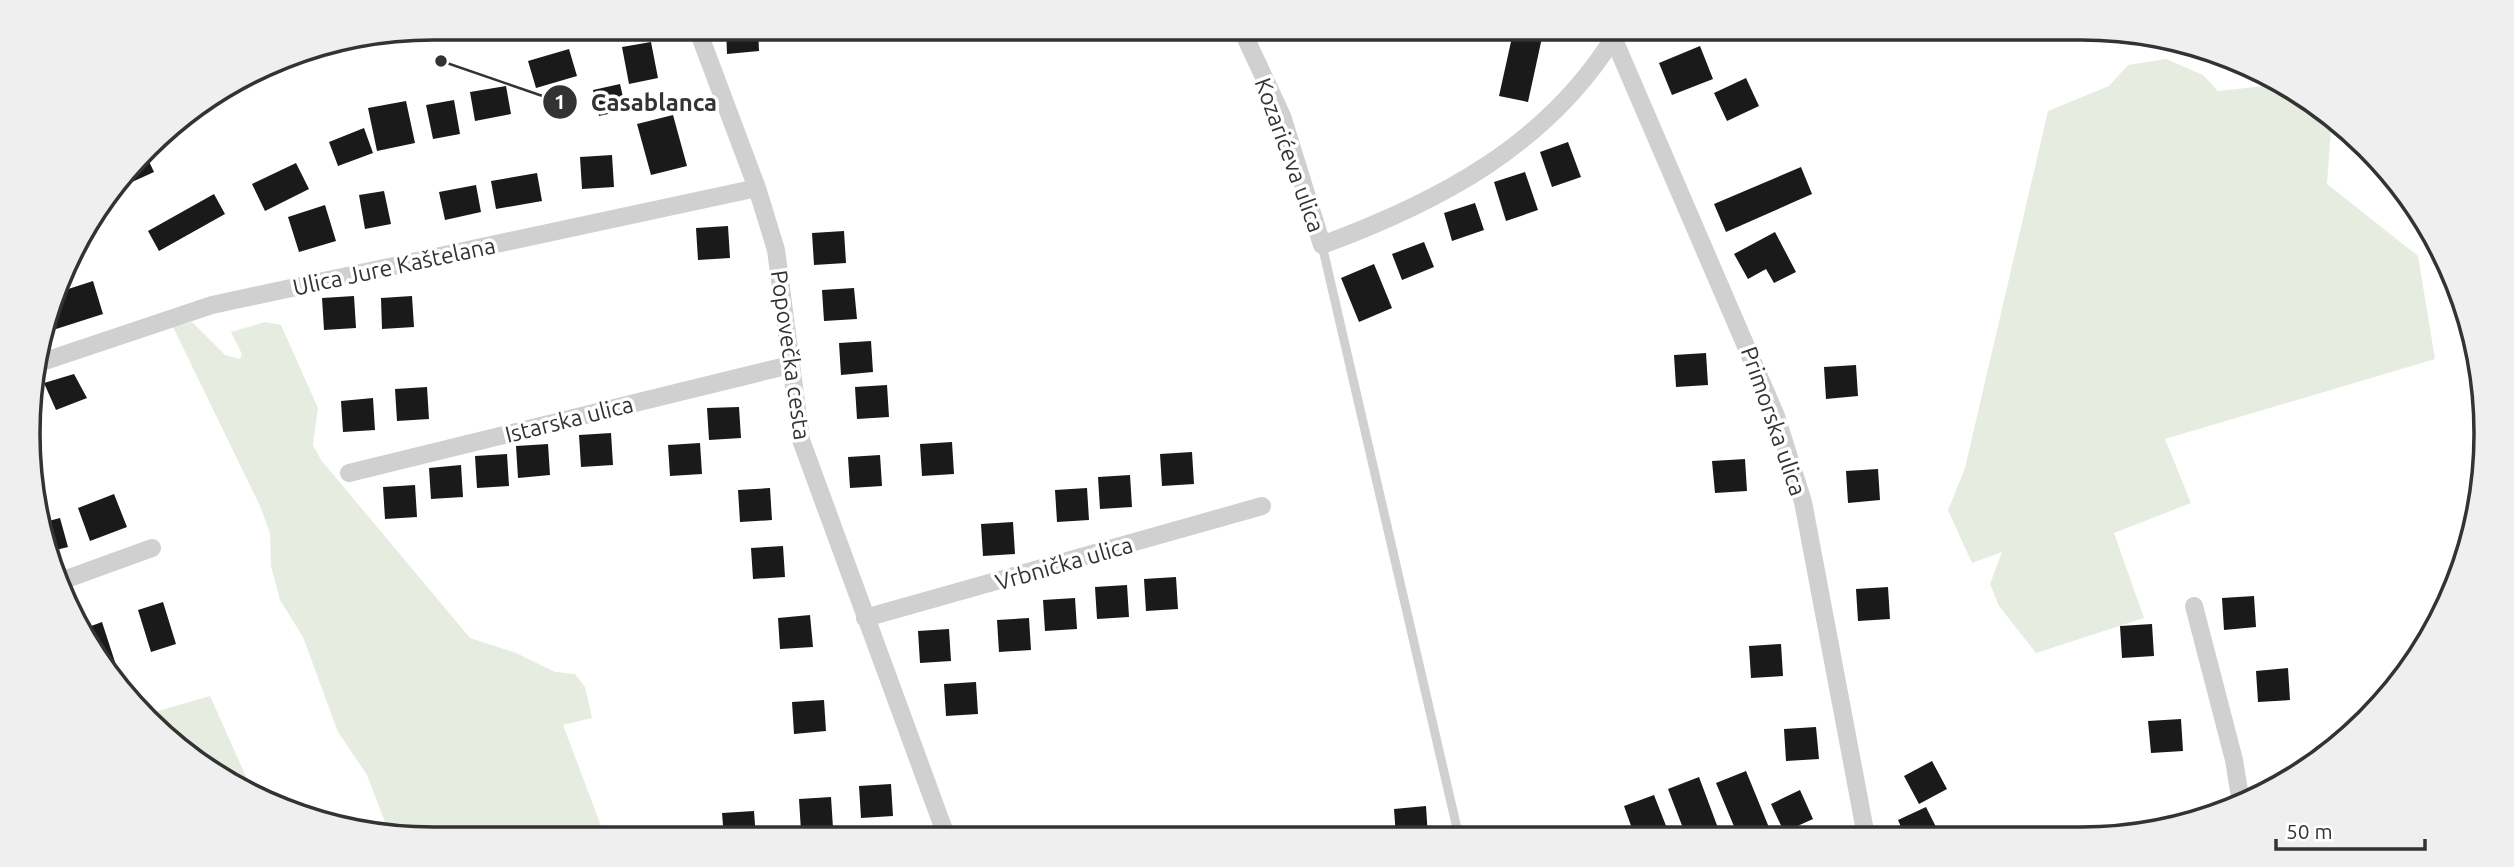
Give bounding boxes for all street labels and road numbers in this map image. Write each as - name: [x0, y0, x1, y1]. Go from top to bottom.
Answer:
- street label: Kozarićeva ulica: [1250, 74, 1330, 236]
- street label: Ulica Jure Kaštelana: [290, 232, 498, 300]
- street label: Popovečka cesta: [767, 268, 815, 442]
- street label: Primorska ulica: [1737, 343, 1811, 499]
- street label: Istarska ulica: [502, 391, 636, 447]
- street label: Vrbnička ulica: [992, 531, 1136, 595]

